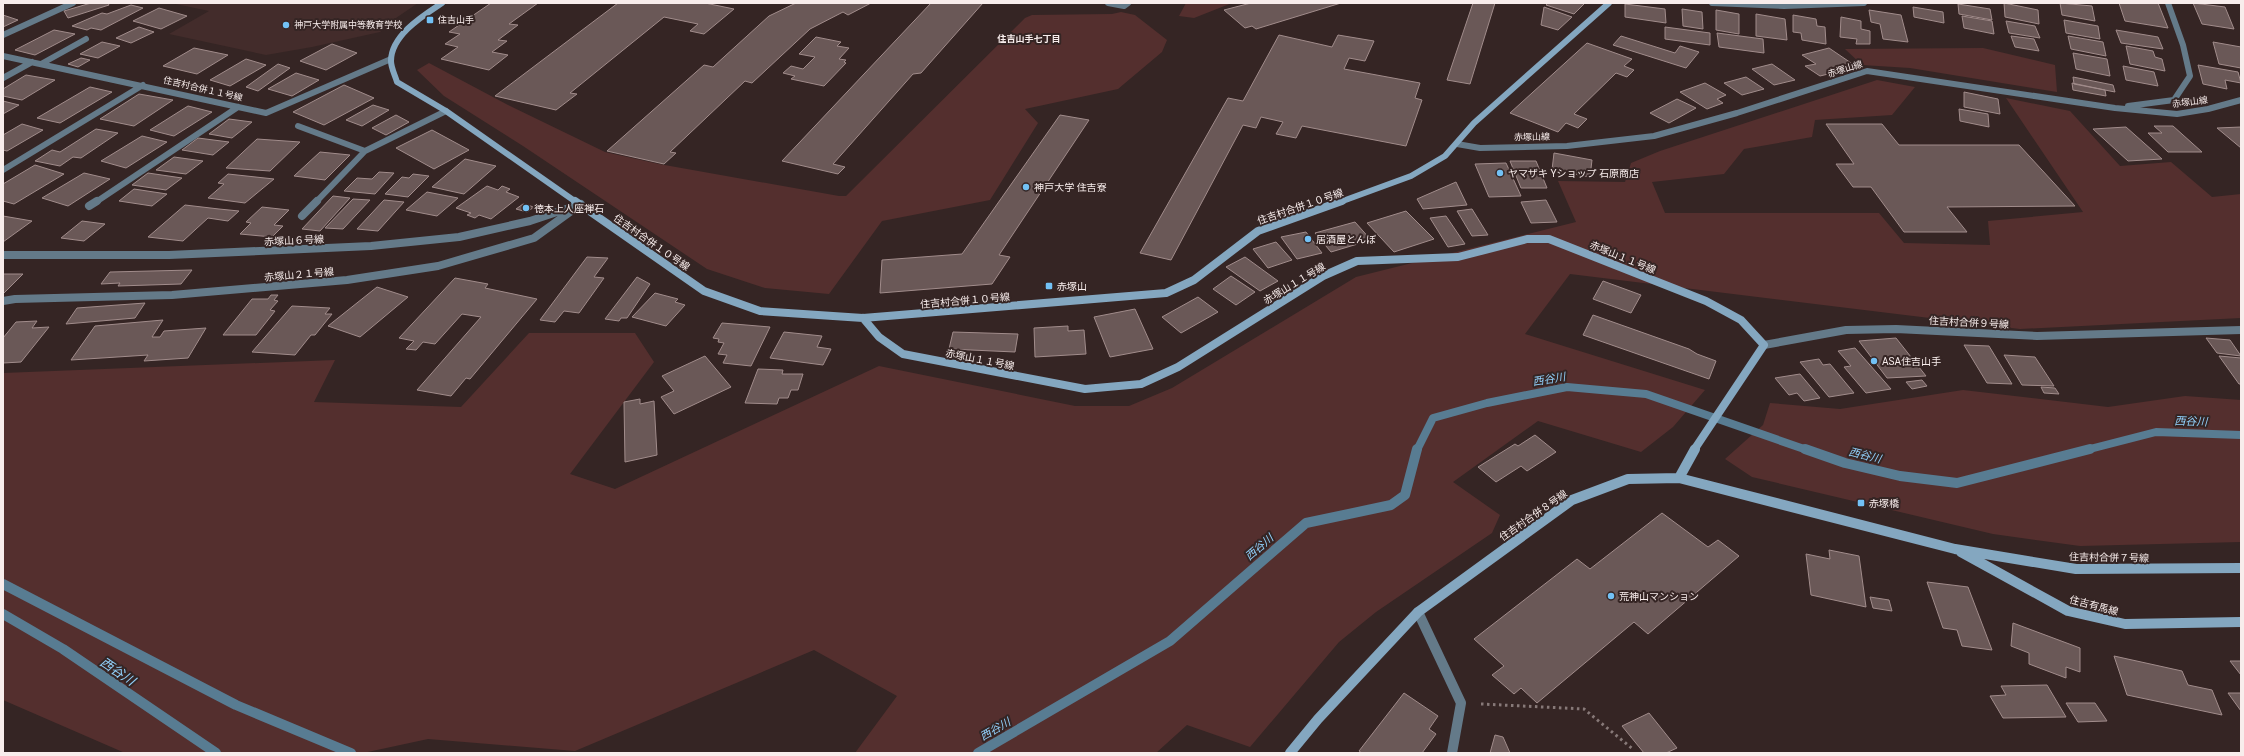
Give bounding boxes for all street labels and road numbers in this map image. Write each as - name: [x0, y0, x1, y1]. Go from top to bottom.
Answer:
- street label: 赤塚山線: [1826, 59, 1865, 79]
- street label: 住吉村合併１１号線: [161, 74, 245, 103]
- street label: 赤塚山線: [2172, 95, 2209, 109]
- street label: 赤塚山線: [1514, 132, 1551, 142]
- street label: 住吉村合併１０号線: [1256, 187, 1345, 226]
- street label: 住吉村合併１０号線: [612, 212, 692, 273]
- street label: 赤塚山６号線: [264, 233, 324, 248]
- street label: 赤塚山１１号線: [1588, 239, 1657, 276]
- street label: 赤塚山１１号線: [1261, 261, 1327, 306]
- street label: 赤塚山２１号線: [264, 266, 334, 283]
- street label: 住吉村合併１０号線: [920, 291, 1010, 310]
- street label: 住吉村合併９号線: [1929, 315, 2009, 330]
- street label: 赤塚山１１号線: [944, 347, 1015, 372]
- street label: 住吉村合併８号線: [1497, 488, 1569, 543]
- street label: 住吉村合併７号線: [2069, 551, 2149, 564]
- street label: 住吉有馬線: [2068, 594, 2119, 617]

